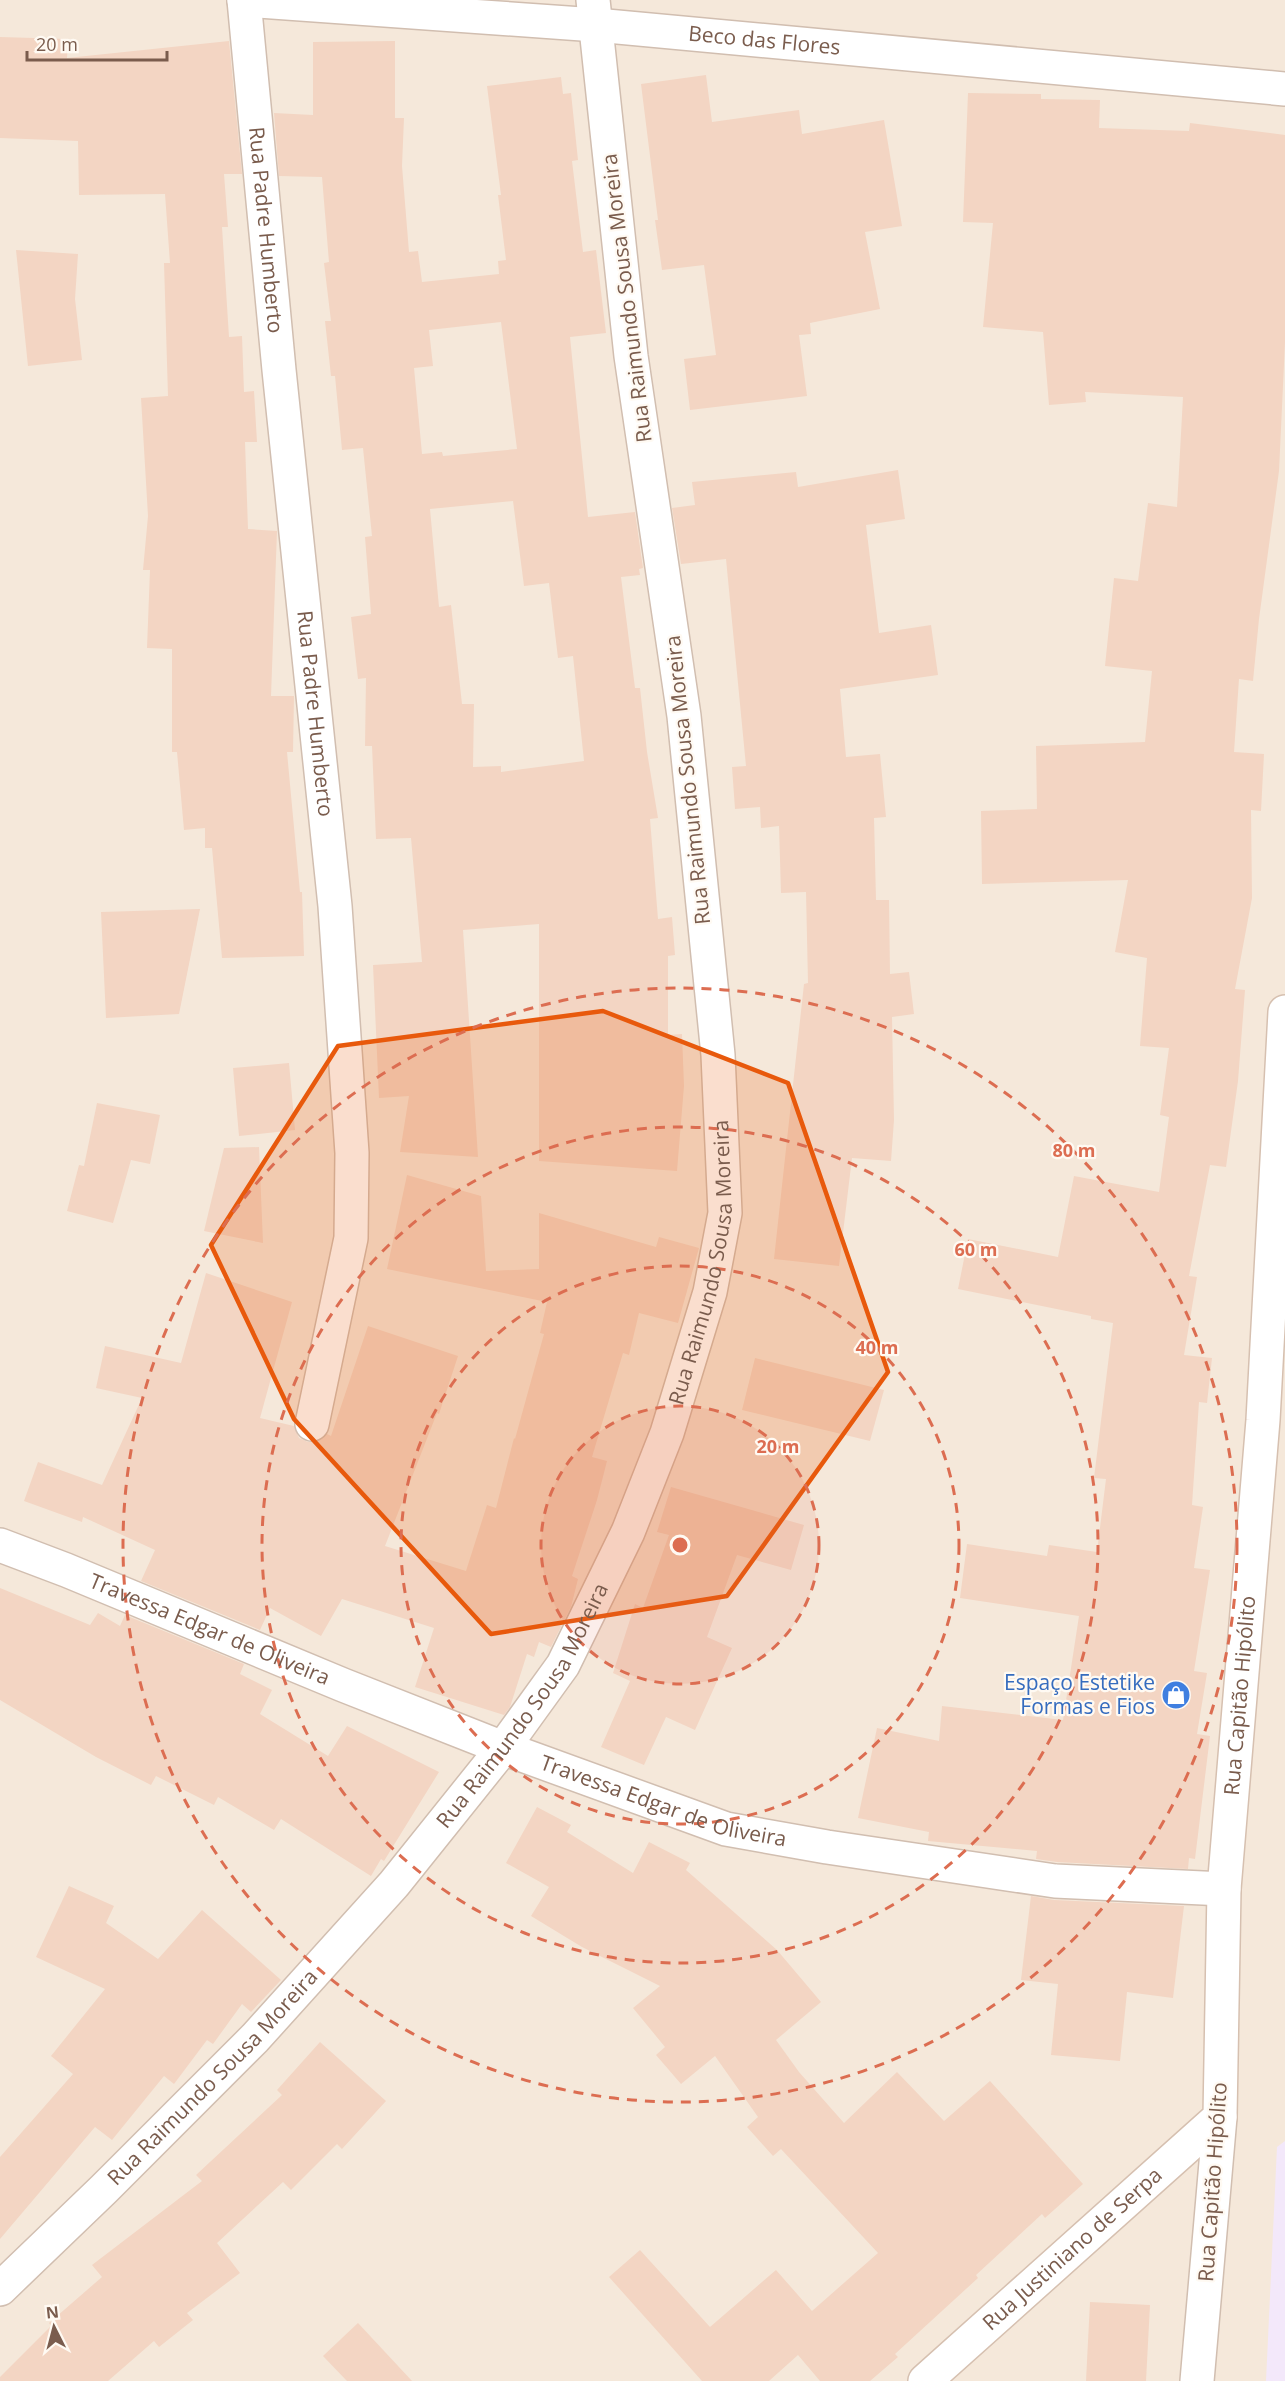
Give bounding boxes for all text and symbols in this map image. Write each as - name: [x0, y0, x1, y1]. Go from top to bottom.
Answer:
- street label: Beco das Flores: [687, 19, 842, 61]
- scale bar: [27, 24, 166, 62]
- text: 20 m: [36, 32, 78, 56]
- street label: Rua Padre Humberto: [243, 125, 290, 334]
- street label: Rua Raimundo Sousa Moreira: [594, 152, 658, 444]
- street label: Rua Padre Humberto: [291, 609, 341, 818]
- street label: Rua Raimundo Sousa Moreira: [658, 634, 716, 926]
- street label: Rua Raimundo Sousa Moreira: [661, 1119, 738, 1408]
- text: 80 m: [1053, 1138, 1095, 1162]
- text: 60 m: [955, 1237, 997, 1261]
- text: 40 m: [856, 1335, 898, 1359]
- text: 20 m: [757, 1434, 799, 1458]
- centre of rings: [670, 1535, 690, 1555]
- street label: Travessa Edgar de Oliveira: [85, 1566, 334, 1691]
- street label: Rua Raimundo Sousa Moreira: [429, 1578, 614, 1833]
- street label: Rua Capitão Hipólito: [1217, 1594, 1261, 1797]
- place label: Espaço Estetike Formas e Fios: [1004, 1668, 1155, 1720]
- shop icon: Espaço Estetike Formas e Fios: [1160, 1679, 1192, 1711]
- street label: Travessa Edgar de Oliveira: [537, 1748, 789, 1853]
- street label: Rua Raimundo Sousa Moreira: [101, 1963, 323, 2191]
- street label: Rua Capitão Hipólito: [1191, 2081, 1233, 2283]
- street label: Rua Justiniano de Serpa: [976, 2160, 1168, 2336]
- north arrow: [24, 2297, 84, 2357]
- text: N: [45, 2300, 60, 2324]

